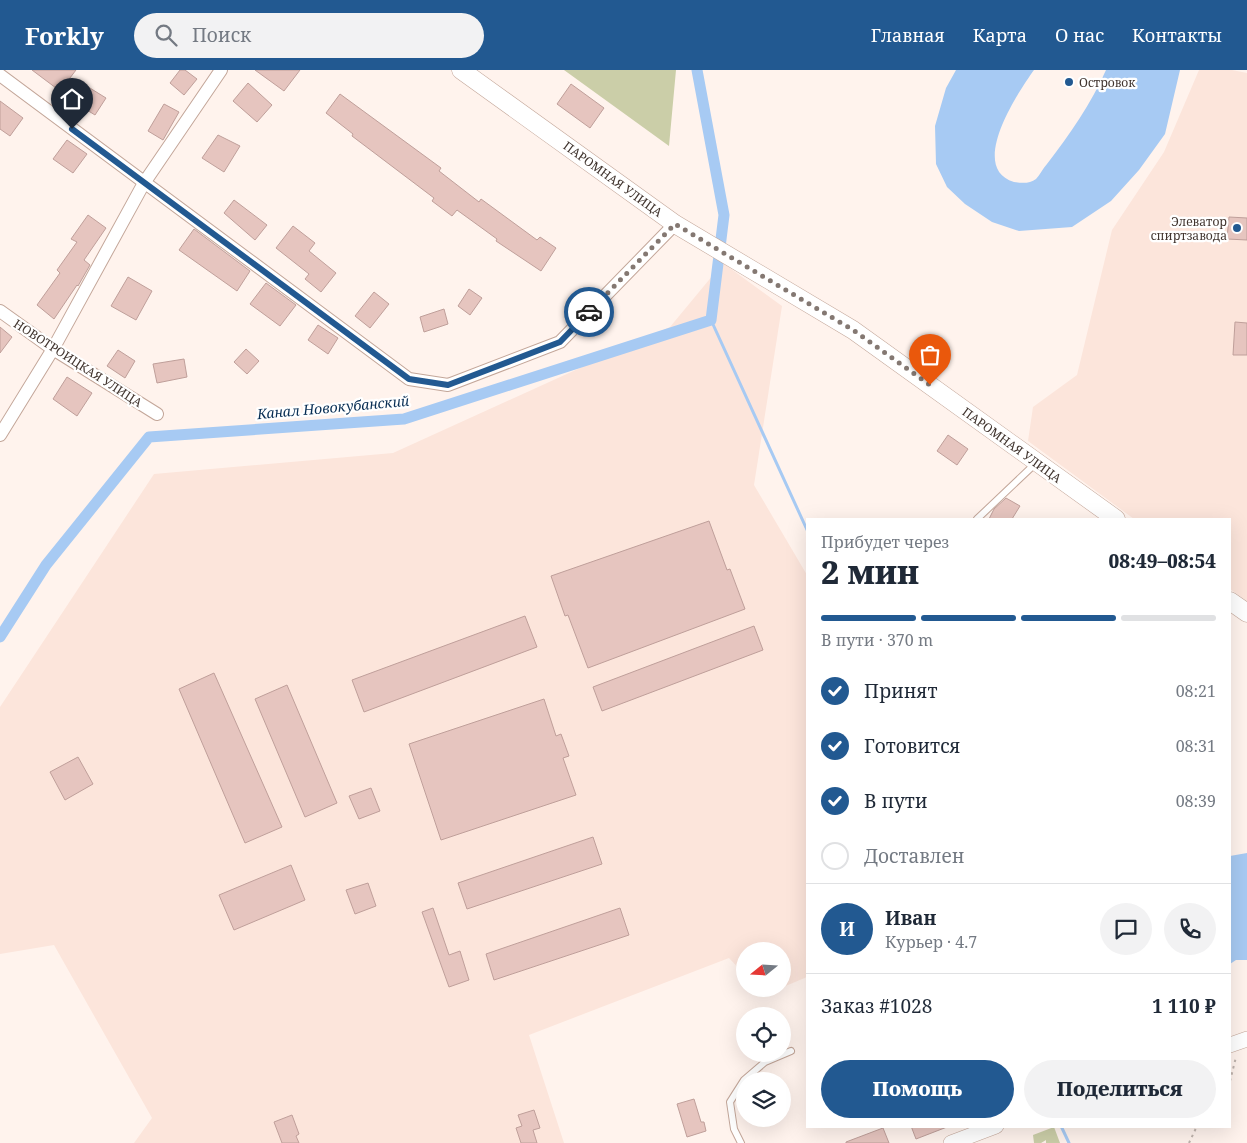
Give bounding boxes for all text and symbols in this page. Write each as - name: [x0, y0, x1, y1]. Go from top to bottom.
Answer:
- search box: [134, 13, 484, 58]
- text: Forkly: [25, 19, 104, 52]
- icon: search: [152, 21, 180, 49]
- text: Поиск: [192, 22, 251, 48]
- text: Главная: [871, 23, 945, 47]
- text: Карта: [973, 23, 1027, 47]
- text: О нас: [1055, 23, 1104, 47]
- text: Контакты: [1132, 23, 1222, 47]
- place label: Островок: [1079, 74, 1136, 91]
- marker: Островок: [1063, 76, 1075, 88]
- pin: [51, 78, 93, 129]
- icon: home: [58, 85, 86, 113]
- street label: ПАРОМНАЯ УЛИЦА: [560, 137, 666, 221]
- place label: Элеватор спиртзавода: [1151, 213, 1227, 244]
- marker: Элеватор спиртзавода: [1231, 222, 1243, 234]
- courier: [564, 287, 614, 337]
- icon: car: [575, 298, 603, 326]
- street label: НОВОТРОИЦКАЯ УЛИЦА: [10, 315, 146, 411]
- pin: [909, 334, 951, 385]
- icon: bag: [916, 341, 944, 369]
- water label: Канал Новокубанский: [255, 391, 411, 423]
- street label: ПАРОМНАЯ УЛИЦА: [959, 403, 1065, 487]
- text: Прибудет через: [821, 531, 949, 553]
- text: 08:49–08:54: [1108, 548, 1216, 574]
- text: 2 мин: [821, 550, 919, 593]
- text: В пути · 370 m: [821, 629, 933, 651]
- icon: check: [821, 677, 849, 705]
- text: Принят: [864, 678, 938, 704]
- text: 08:21: [1176, 680, 1216, 702]
- icon: check: [821, 732, 849, 760]
- text: Готовится: [864, 733, 960, 759]
- text: 08:31: [1176, 735, 1216, 757]
- icon: check: [821, 787, 849, 815]
- text: В пути: [864, 788, 928, 814]
- text: 08:39: [1176, 790, 1216, 812]
- text: Доставлен: [864, 843, 964, 869]
- button: chat: [1100, 903, 1152, 955]
- button: phone: [1164, 903, 1216, 955]
- text: Иван: [885, 905, 936, 931]
- text: И: [839, 916, 855, 942]
- text: Курьер · 4.7: [885, 931, 977, 953]
- north arrow: [736, 942, 791, 998]
- map controls: [736, 942, 791, 1127]
- text: Заказ #1028: [821, 993, 932, 1019]
- text: 1 110 ₽: [1152, 993, 1216, 1019]
- button: locate: [736, 1007, 791, 1062]
- button: Помощь: [821, 1060, 1014, 1118]
- button: Поделиться: [1024, 1060, 1216, 1118]
- button: layers: [736, 1072, 791, 1127]

